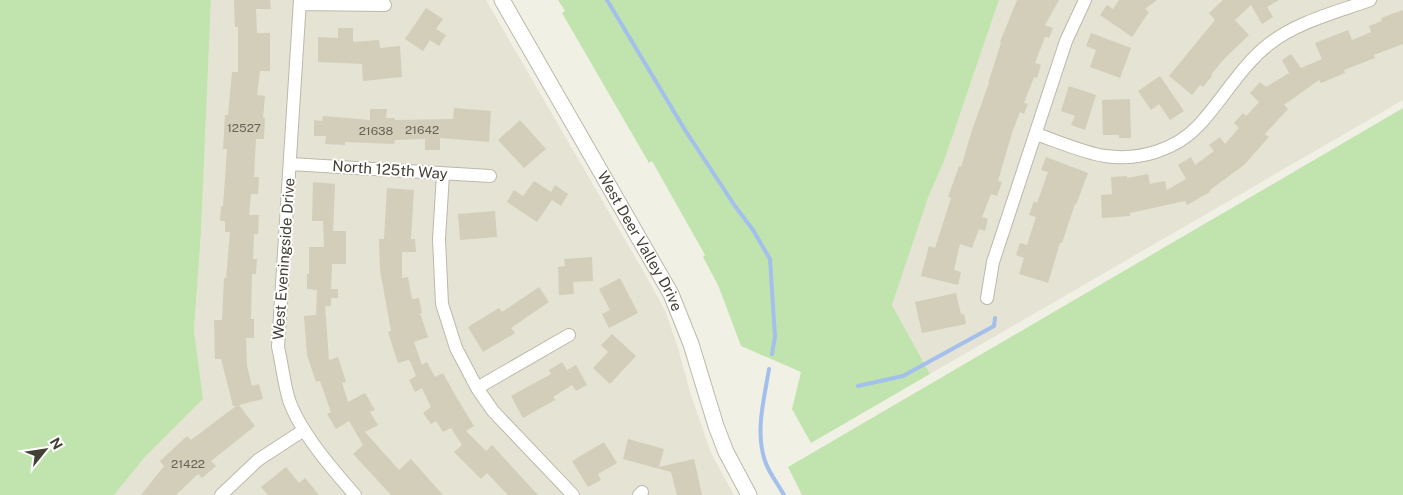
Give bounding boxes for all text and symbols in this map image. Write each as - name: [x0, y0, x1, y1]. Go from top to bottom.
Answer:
- house number: 12527: [227, 121, 261, 135]
- house number: 21642: [405, 123, 439, 137]
- house number: 21638: [359, 124, 394, 138]
- street label: North 125th Way: [332, 157, 448, 182]
- street label: West Deer Valley Drive: [594, 168, 686, 313]
- street label: West Eveningside Drive: [269, 177, 298, 341]
- north arrow: [20, 425, 70, 475]
- text: N: [47, 435, 66, 452]
- house number: 21422: [171, 457, 205, 471]

